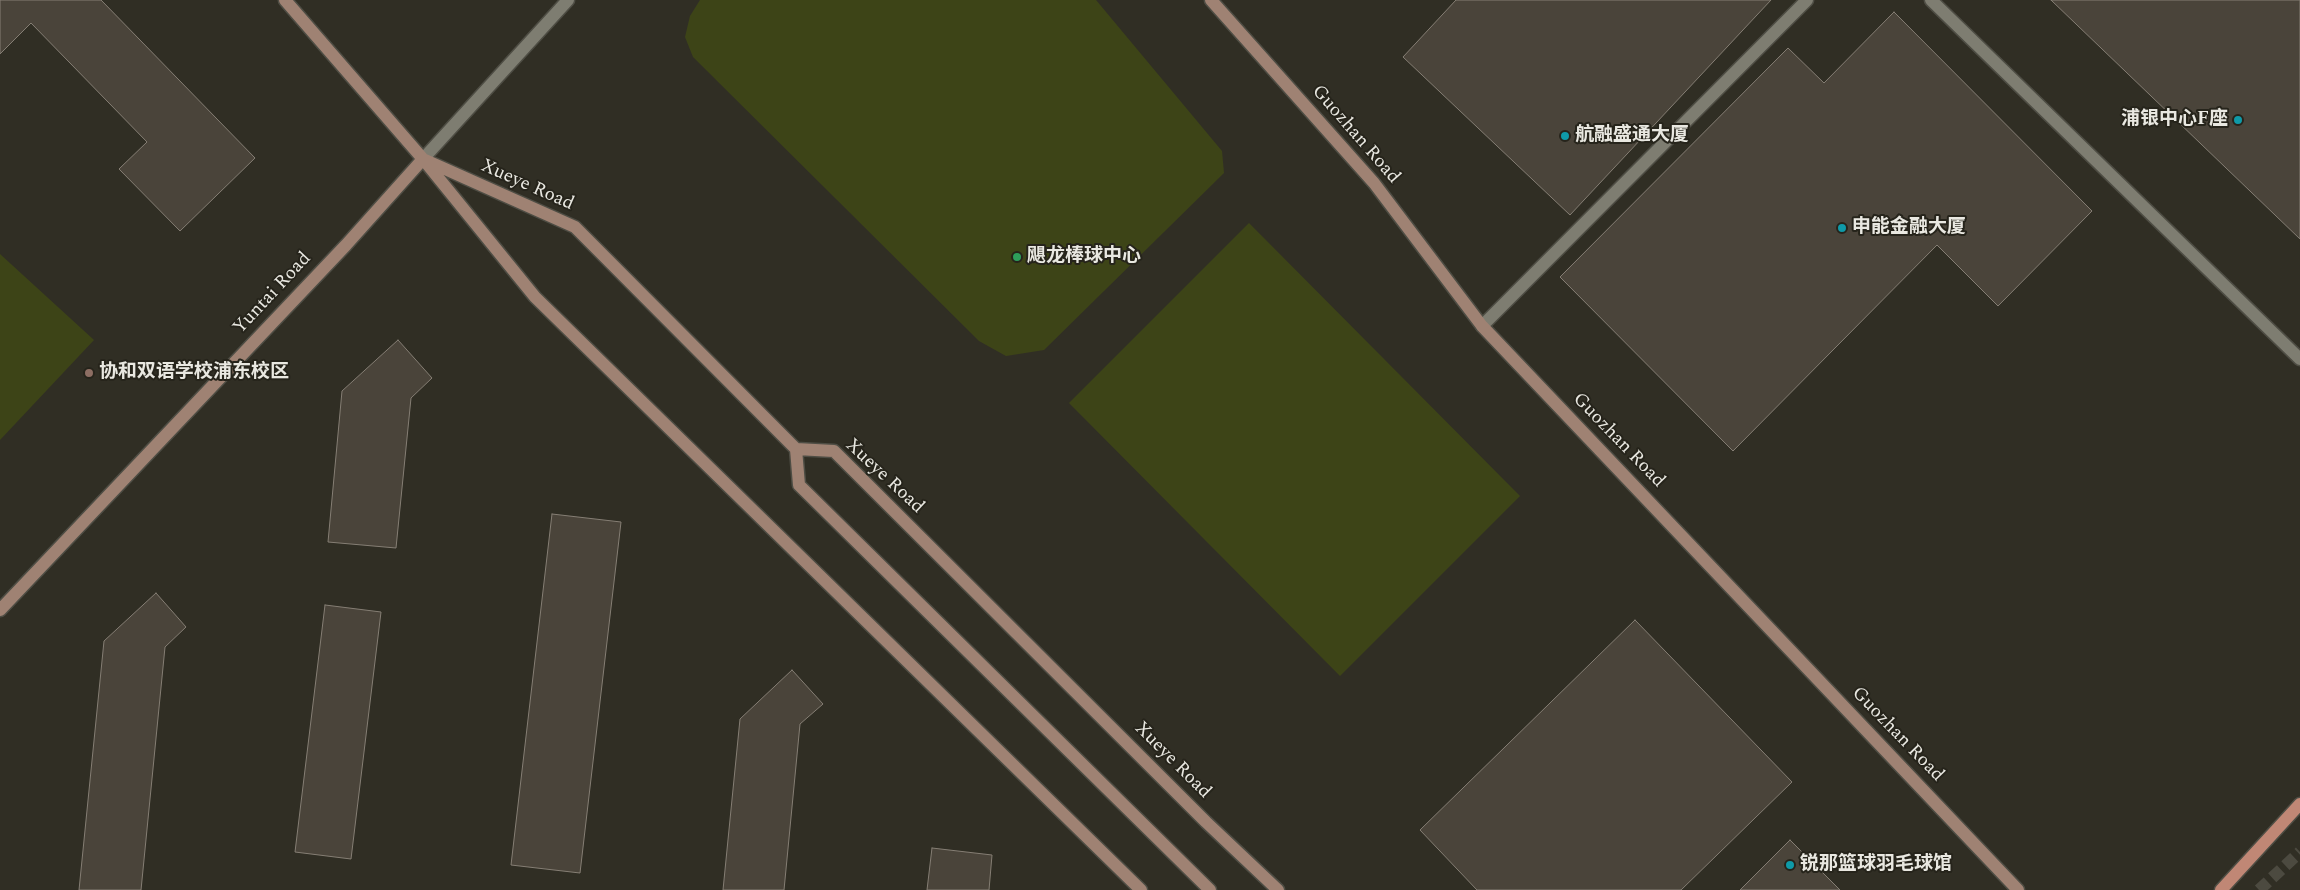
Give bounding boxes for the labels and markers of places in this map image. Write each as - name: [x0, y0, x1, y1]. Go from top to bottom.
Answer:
- place label: 浦银中心F座: [2121, 109, 2228, 131]
- marker: 浦银中心F座: [2232, 114, 2244, 126]
- place label: 航融盛通大厦: [1575, 125, 1689, 147]
- marker: 航融盛通大厦: [1559, 130, 1571, 142]
- place label: 申能金融大厦: [1852, 217, 1966, 239]
- marker: 申能金融大厦: [1836, 222, 1848, 234]
- place label: 飓龙棒球中心: [1027, 246, 1141, 268]
- marker: 飓龙棒球中心: [1011, 251, 1023, 263]
- place label: 协和双语学校浦东校区: [99, 362, 289, 384]
- marker: 协和双语学校浦东校区: [83, 367, 95, 379]
- place label: 锐那篮球羽毛球馆: [1800, 854, 1952, 876]
- marker: 锐那篮球羽毛球馆: [1784, 859, 1796, 871]

